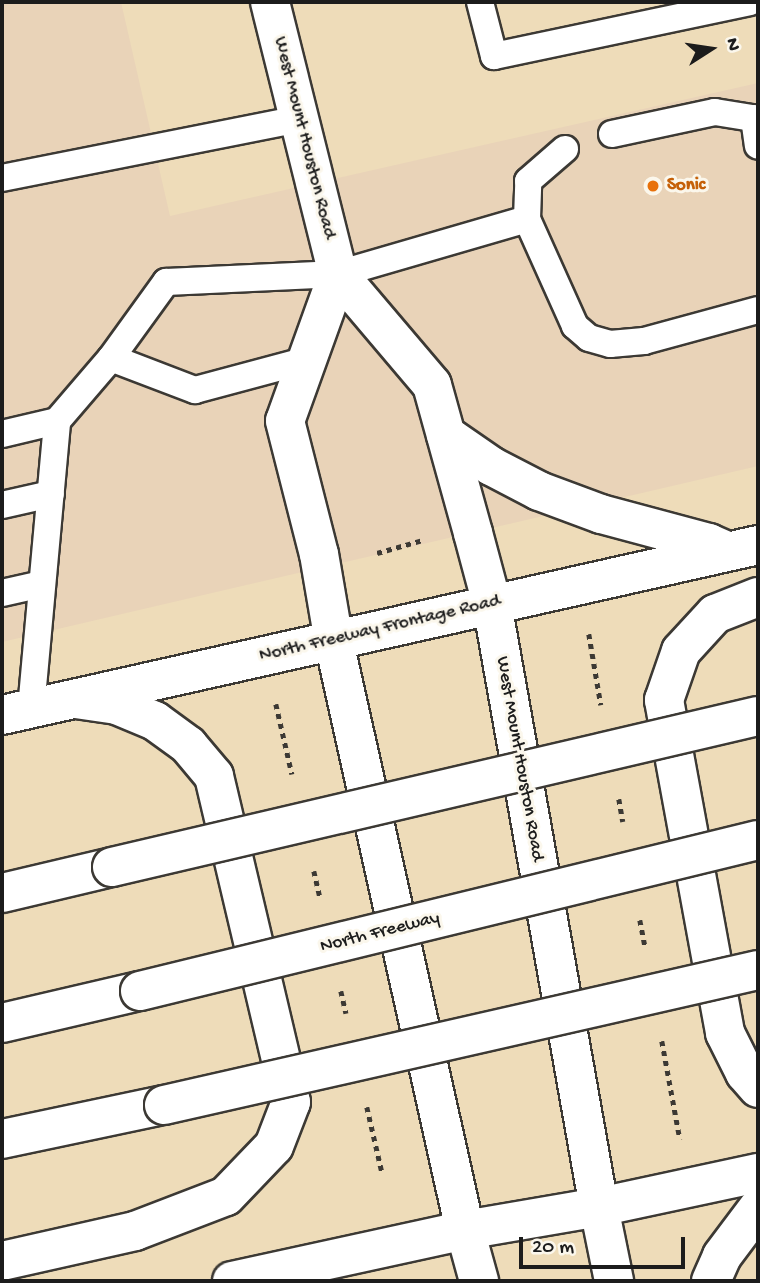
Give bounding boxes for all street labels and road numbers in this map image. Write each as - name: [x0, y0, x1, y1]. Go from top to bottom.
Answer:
- street label: West Mount Houston Road: [268, 34, 340, 242]
- street label: North Freeway Frontage Road: [257, 590, 503, 668]
- street label: West Mount Houston Road: [490, 655, 548, 863]
- street label: North Freeway: [318, 907, 442, 959]

